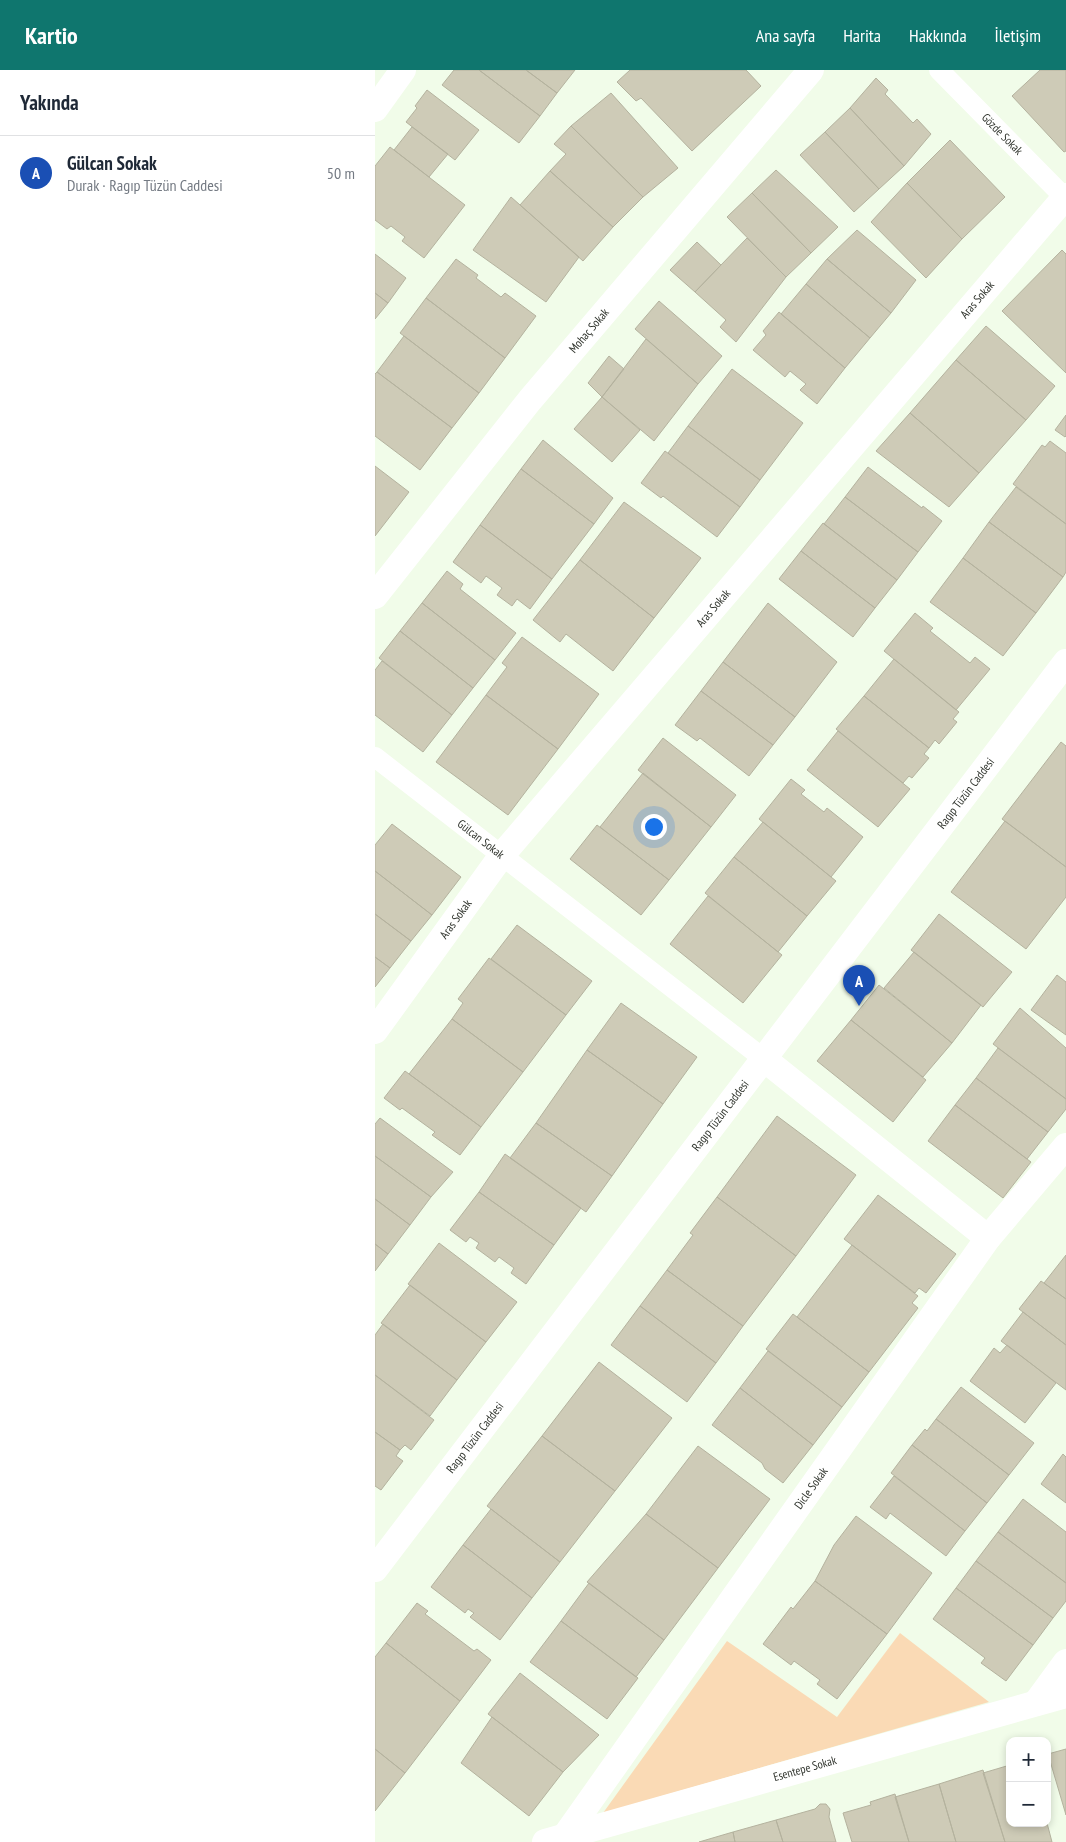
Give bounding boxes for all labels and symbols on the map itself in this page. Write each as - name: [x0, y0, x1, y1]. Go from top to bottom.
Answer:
- street label: Gözde Sokak: [979, 110, 1026, 158]
- street label: Aras Sokak: [957, 277, 997, 321]
- street label: Mohaç Sokak: [565, 305, 612, 356]
- street label: Aras Sokak: [693, 586, 733, 630]
- street label: Ragıp Tüzün Caddesi: [934, 755, 997, 832]
- your location: [641, 814, 667, 840]
- street label: Gülcan Sokak: [455, 816, 508, 862]
- street label: Aras Sokak: [436, 896, 475, 941]
- pin: A: [843, 965, 875, 1006]
- street label: Ragıp Tüzün Caddesi: [688, 1077, 752, 1154]
- street label: Ragıp Tüzün Caddesi: [443, 1399, 506, 1476]
- street label: Dicle Sokak: [791, 1464, 831, 1512]
- street label: Esentepe Sokak: [771, 1752, 838, 1784]

